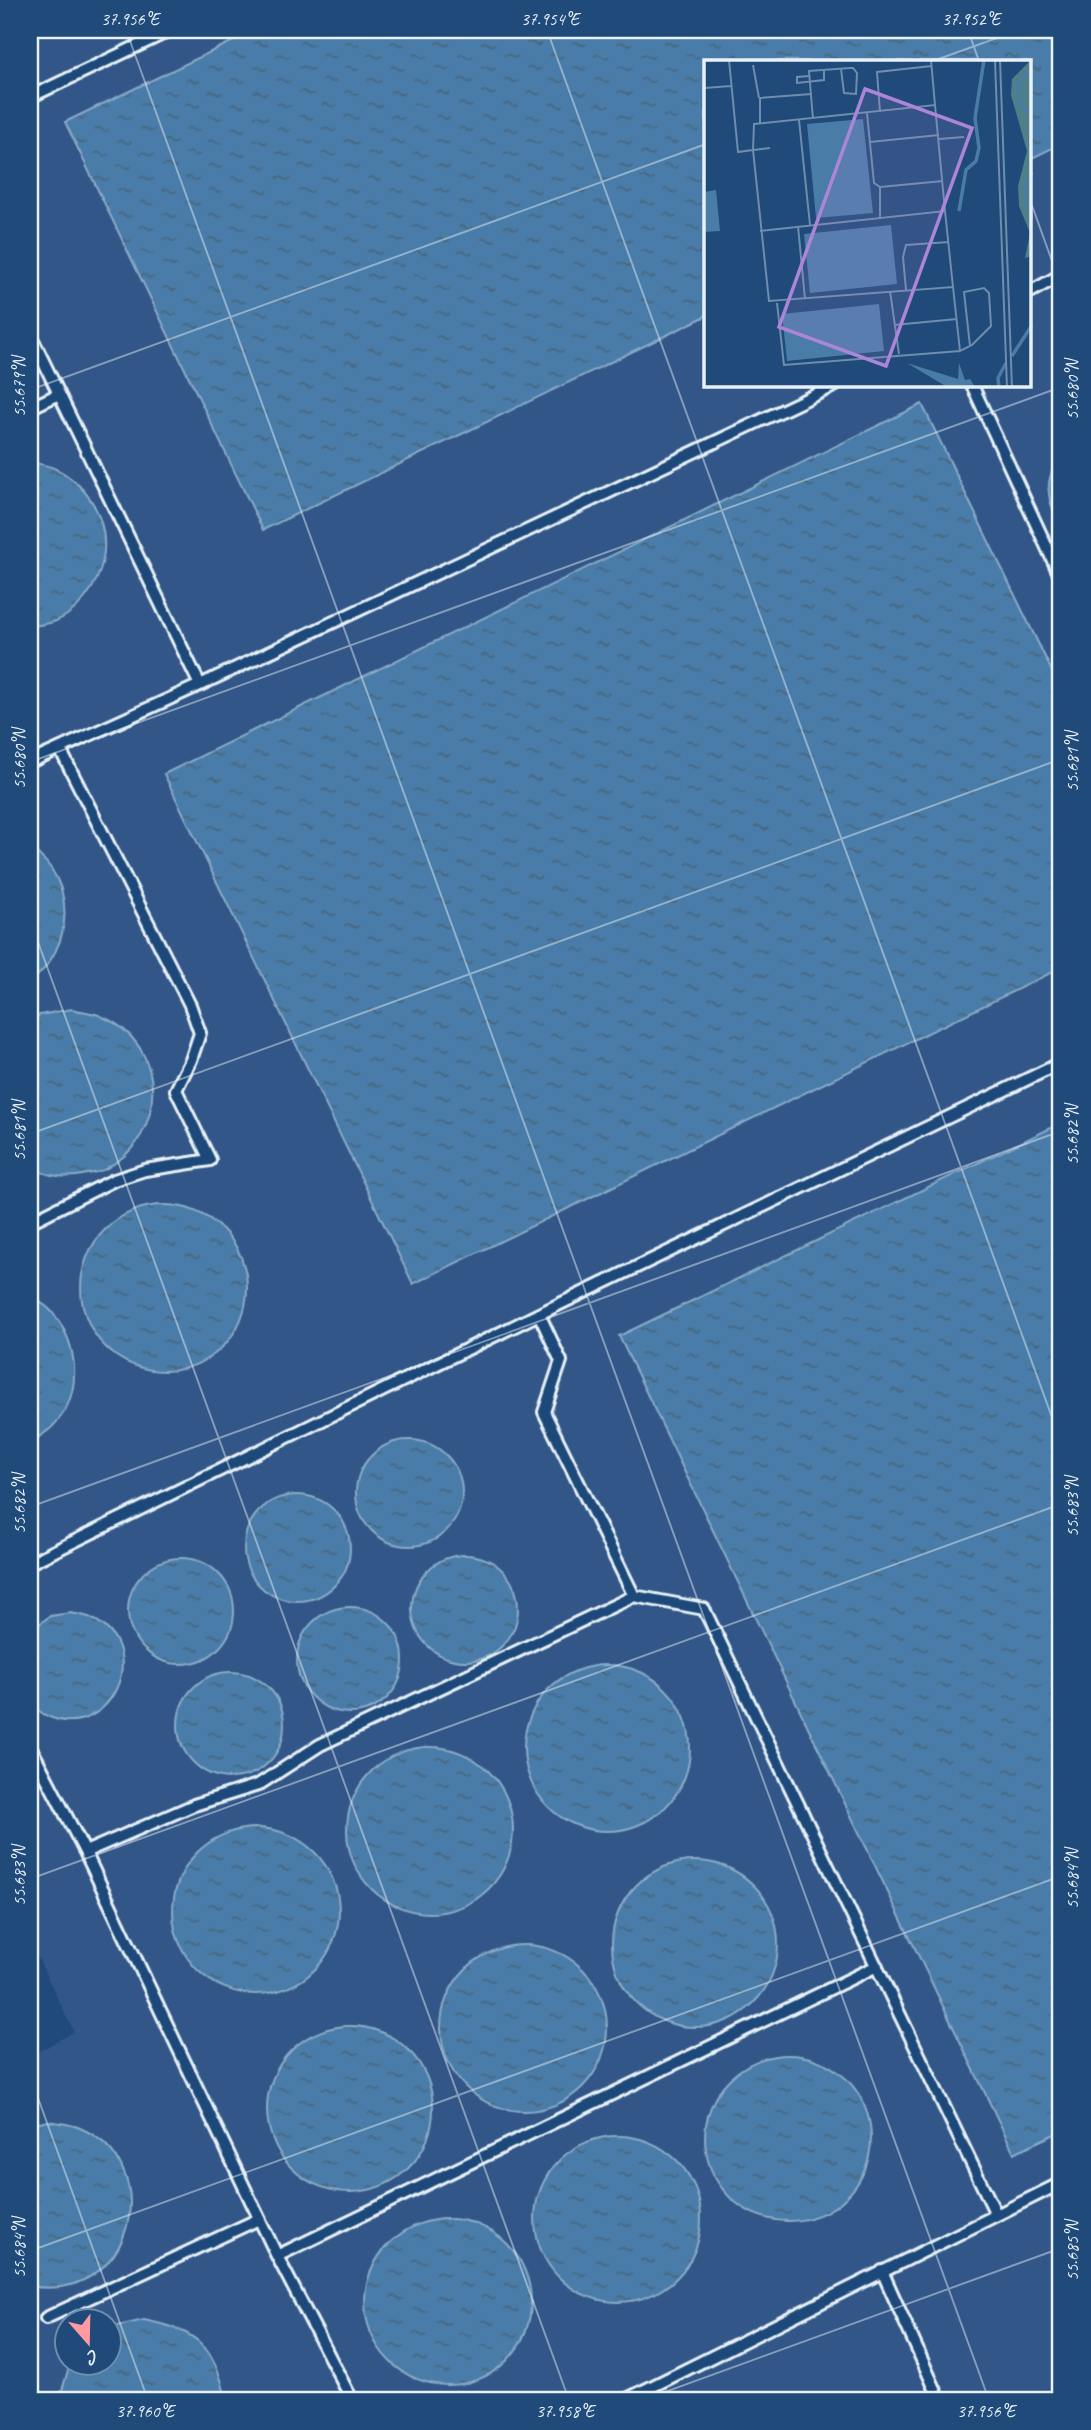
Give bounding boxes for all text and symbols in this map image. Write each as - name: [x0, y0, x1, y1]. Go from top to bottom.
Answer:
- text: 37.956°E: [101, 8, 162, 30]
- text: 37.954°E: [521, 8, 582, 30]
- text: 37.952°E: [942, 8, 1003, 30]
- inset map: [704, 60, 1032, 387]
- text: 55.679°N: [8, 354, 30, 417]
- text: 55.680°N: [1061, 357, 1083, 420]
- text: 55.680°N: [8, 726, 30, 789]
- text: 55.681°N: [1061, 729, 1083, 792]
- text: 55.681°N: [8, 1098, 30, 1161]
- text: 55.682°N: [1061, 1102, 1083, 1165]
- text: 55.682°N: [8, 1471, 30, 1534]
- text: 55.683°N: [1061, 1474, 1083, 1537]
- text: 55.683°N: [8, 1843, 30, 1906]
- text: 55.684°N: [1061, 1846, 1083, 1909]
- text: 55.684°N: [8, 2215, 30, 2278]
- text: 55.685°N: [1061, 2218, 1083, 2281]
- north arrow: [52, 2308, 122, 2378]
- text: С: [82, 2344, 102, 2371]
- text: 37.960°E: [116, 2400, 177, 2422]
- text: 37.958°E: [536, 2400, 597, 2422]
- text: 37.956°E: [957, 2400, 1018, 2422]

